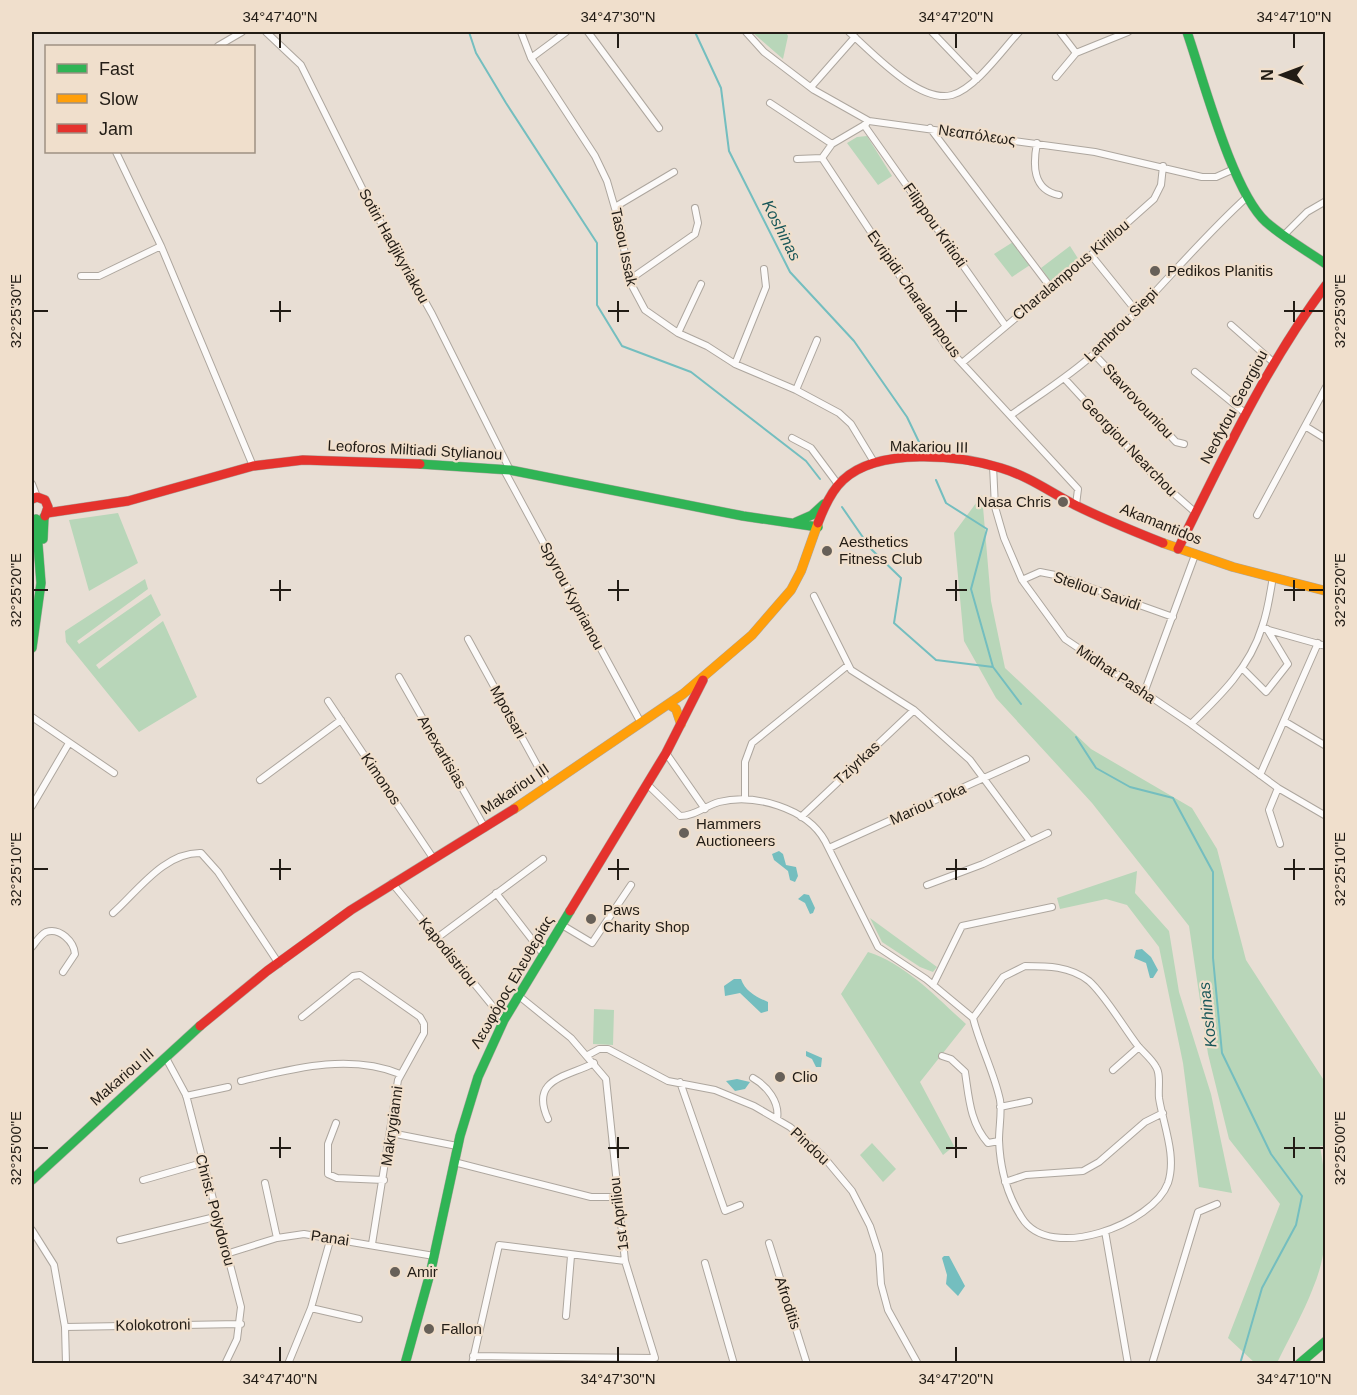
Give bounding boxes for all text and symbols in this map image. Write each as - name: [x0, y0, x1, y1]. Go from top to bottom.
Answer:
- text: 34°47'40"N: [242, 8, 318, 25]
- text: 34°47'30"N: [580, 8, 656, 25]
- text: 34°47'20"N: [918, 8, 994, 25]
- text: 34°47'10"N: [1256, 8, 1332, 25]
- legend: [45, 45, 255, 153]
- north arrow: [1252, 45, 1312, 105]
- text: Fast: [99, 59, 134, 79]
- text: N: [1259, 69, 1276, 81]
- text: Slow: [99, 89, 139, 109]
- text: Jam: [99, 119, 133, 139]
- street label: Νεαπόλεως: [937, 121, 1017, 148]
- street label: Filippou Kritioti: [900, 180, 971, 270]
- street label: Sotiri Hadjikyriakou: [356, 185, 433, 306]
- water label: Koshinas: [759, 197, 804, 263]
- street label: Tasou Issak: [608, 206, 641, 288]
- street label: Charalampous Kirillou: [1009, 216, 1132, 323]
- street label: Evripidi Charalampous: [864, 227, 965, 360]
- place label: Pedikos Planitis: [1167, 262, 1273, 279]
- marker: Pedikos Planitis: [1148, 264, 1162, 278]
- text: 32°25'30"E: [7, 274, 24, 348]
- text: 32°25'30"E: [1331, 274, 1348, 348]
- street label: Lambrou Siepi: [1080, 284, 1161, 365]
- street label: Neofytou Georgiou: [1196, 347, 1271, 466]
- street label: Stavrovouniou: [1099, 360, 1177, 442]
- street label: Georgiou Nearchou: [1078, 394, 1181, 500]
- street label: Leoforos Miltiadi Stylianou: [327, 436, 503, 463]
- street label: Makariou III: [890, 437, 968, 456]
- place label: Nasa Chris: [977, 493, 1051, 510]
- marker: Nasa Chris: [1056, 495, 1070, 509]
- street label: Akamantidos: [1118, 499, 1205, 548]
- place label: Aesthetics Fitness Club: [839, 533, 922, 567]
- street label: Spyrou Kyprianou: [537, 539, 608, 652]
- marker: Aesthetics Fitness Club: [820, 544, 834, 558]
- text: 32°25'20"E: [7, 553, 24, 627]
- text: 32°25'20"E: [1331, 553, 1348, 627]
- street label: Steliou Savidi: [1051, 568, 1143, 613]
- street label: Midhat Pasha: [1074, 641, 1160, 707]
- street label: Mpotsari: [487, 682, 530, 741]
- street label: Anexartisias: [415, 712, 470, 791]
- street label: Tziyrkas: [830, 737, 883, 788]
- street label: Kimonos: [358, 750, 405, 808]
- street label: Makariou III: [477, 760, 552, 818]
- street label: Mariou Toka: [887, 779, 969, 828]
- place label: Hammers Auctioneers: [696, 815, 775, 849]
- marker: Hammers Auctioneers: [677, 826, 691, 840]
- text: 32°25'10"E: [7, 832, 24, 906]
- text: 32°25'10"E: [1331, 832, 1348, 906]
- place label: Paws Charity Shop: [603, 901, 690, 935]
- marker: Paws Charity Shop: [584, 912, 598, 926]
- street label: Λεωφόρος Ελευθερίας: [467, 913, 556, 1051]
- street label: Kapodistriou: [416, 914, 481, 989]
- water label: Koshinas: [1196, 981, 1219, 1049]
- street label: Makariou III: [87, 1044, 157, 1109]
- place label: Clio: [792, 1068, 818, 1085]
- marker: Clio: [773, 1070, 787, 1084]
- street label: Makrygianni: [377, 1085, 406, 1167]
- text: 32°25'00"E: [7, 1111, 24, 1185]
- text: 32°25'00"E: [1331, 1111, 1348, 1185]
- street label: Pindou: [787, 1123, 833, 1168]
- street label: Christ. Polydorou: [192, 1152, 239, 1268]
- street label: 1st Apriliou: [606, 1177, 631, 1252]
- street label: Panai: [310, 1226, 350, 1249]
- place label: Amir: [407, 1263, 438, 1280]
- marker: Amir: [388, 1265, 402, 1279]
- street label: Afroditis: [772, 1274, 805, 1331]
- street label: Kolokotroni: [115, 1315, 191, 1334]
- place label: Fallon: [441, 1320, 482, 1337]
- marker: Fallon: [422, 1322, 436, 1336]
- text: 34°47'40"N: [242, 1370, 318, 1387]
- text: 34°47'30"N: [580, 1370, 656, 1387]
- text: 34°47'20"N: [918, 1370, 994, 1387]
- text: 34°47'10"N: [1256, 1370, 1332, 1387]

